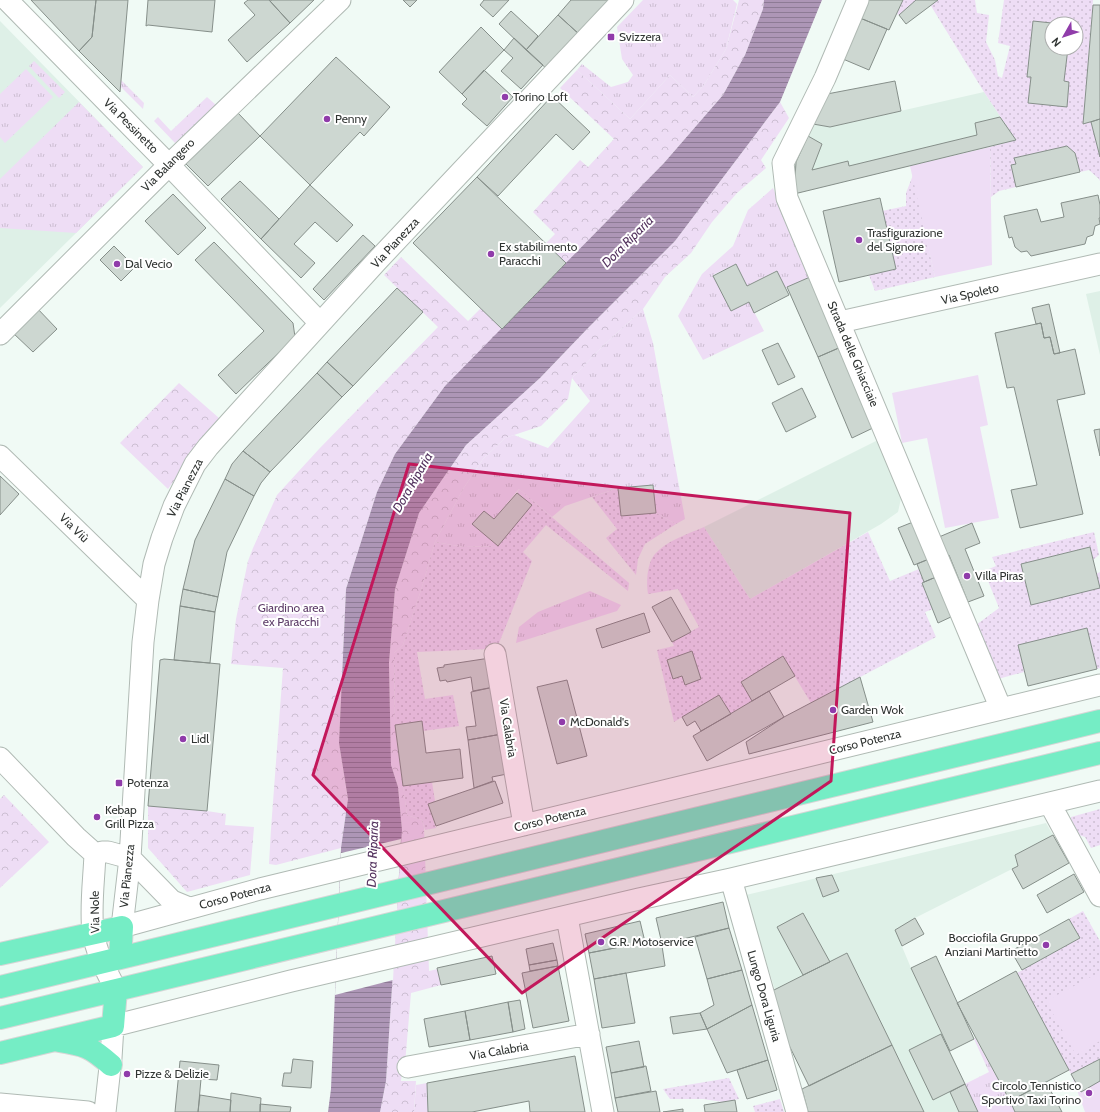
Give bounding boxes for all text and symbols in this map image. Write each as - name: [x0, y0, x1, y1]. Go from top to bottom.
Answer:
- north arrow: [1044, 16, 1084, 56]
- place label: Svizzera: [619, 29, 661, 44]
- marker: Svizzera: [606, 32, 616, 42]
- text: N: [1048, 35, 1064, 50]
- place label: Torino Loft: [513, 89, 568, 104]
- marker: Torino Loft: [500, 92, 510, 102]
- street label: Via Pessinetto: [101, 95, 162, 157]
- place label: Penny: [335, 111, 367, 126]
- marker: Penny: [322, 114, 332, 124]
- street label: Via Balangero: [138, 135, 198, 194]
- water label: Dora Riparia: [598, 212, 656, 270]
- street label: Via Pianezza: [367, 214, 422, 271]
- place label: Trasfigurazione del Signore: [867, 225, 943, 254]
- marker: Trasfigurazione del Signore: [854, 235, 864, 245]
- place label: Ex stabilimento Paracchi: [499, 239, 578, 268]
- marker: Ex stabilimento Paracchi: [486, 249, 496, 259]
- place label: Dal Vecio: [125, 256, 173, 271]
- marker: Dal Vecio: [112, 259, 122, 269]
- street label: Via Spoleto: [940, 280, 1001, 307]
- street label: Strada delle Ghiacciaie: [824, 299, 883, 409]
- water label: Dora Riparia: [388, 449, 436, 515]
- street label: Via Pianezza: [163, 456, 206, 520]
- street label: Via Viù: [56, 510, 92, 545]
- place label: Villa Piras: [975, 568, 1023, 583]
- marker: Villa Piras: [962, 571, 972, 581]
- park label: Giardino area ex Paracchi: [258, 600, 324, 629]
- street label: Via Calabria: [496, 697, 521, 759]
- place label: Garden Wok: [841, 702, 904, 717]
- marker: Garden Wok: [828, 705, 838, 715]
- place label: McDonald's: [570, 714, 629, 729]
- marker: McDonald's: [557, 717, 567, 727]
- street label: Corso Potenza: [827, 725, 903, 758]
- place label: Lidl: [191, 731, 209, 746]
- marker: Lidl: [178, 734, 188, 744]
- place label: Potenza: [127, 775, 169, 790]
- marker: Potenza: [114, 778, 124, 788]
- place label: Kebap Grill Pizza: [105, 802, 154, 831]
- street label: Corso Potenza: [512, 802, 588, 835]
- marker: Kebap Grill Pizza: [92, 812, 102, 822]
- water label: Dora Riparia: [363, 820, 381, 888]
- street label: Via Pianezza: [116, 843, 137, 908]
- street label: Corso Potenza: [197, 879, 272, 912]
- street label: Via Nole: [87, 891, 102, 933]
- place label: Bocciofila Gruppo Anziani Martinetto: [945, 930, 1038, 959]
- place label: G.R. Motoservice: [609, 934, 694, 949]
- marker: G.R. Motoservice: [596, 937, 606, 947]
- marker: Bocciofila Gruppo Anziani Martinetto: [1041, 940, 1051, 950]
- street label: Lungo Dora Liguria: [744, 948, 785, 1044]
- street label: Via Calabria: [468, 1038, 530, 1063]
- place label: Pizze & Delizie: [135, 1066, 209, 1081]
- marker: Pizze & Delizie: [122, 1069, 132, 1079]
- place label: Circolo Tennistico Sportivo Taxi Torino: [981, 1078, 1081, 1107]
- marker: Circolo Tennistico Sportivo Taxi Torino: [1084, 1088, 1094, 1098]

